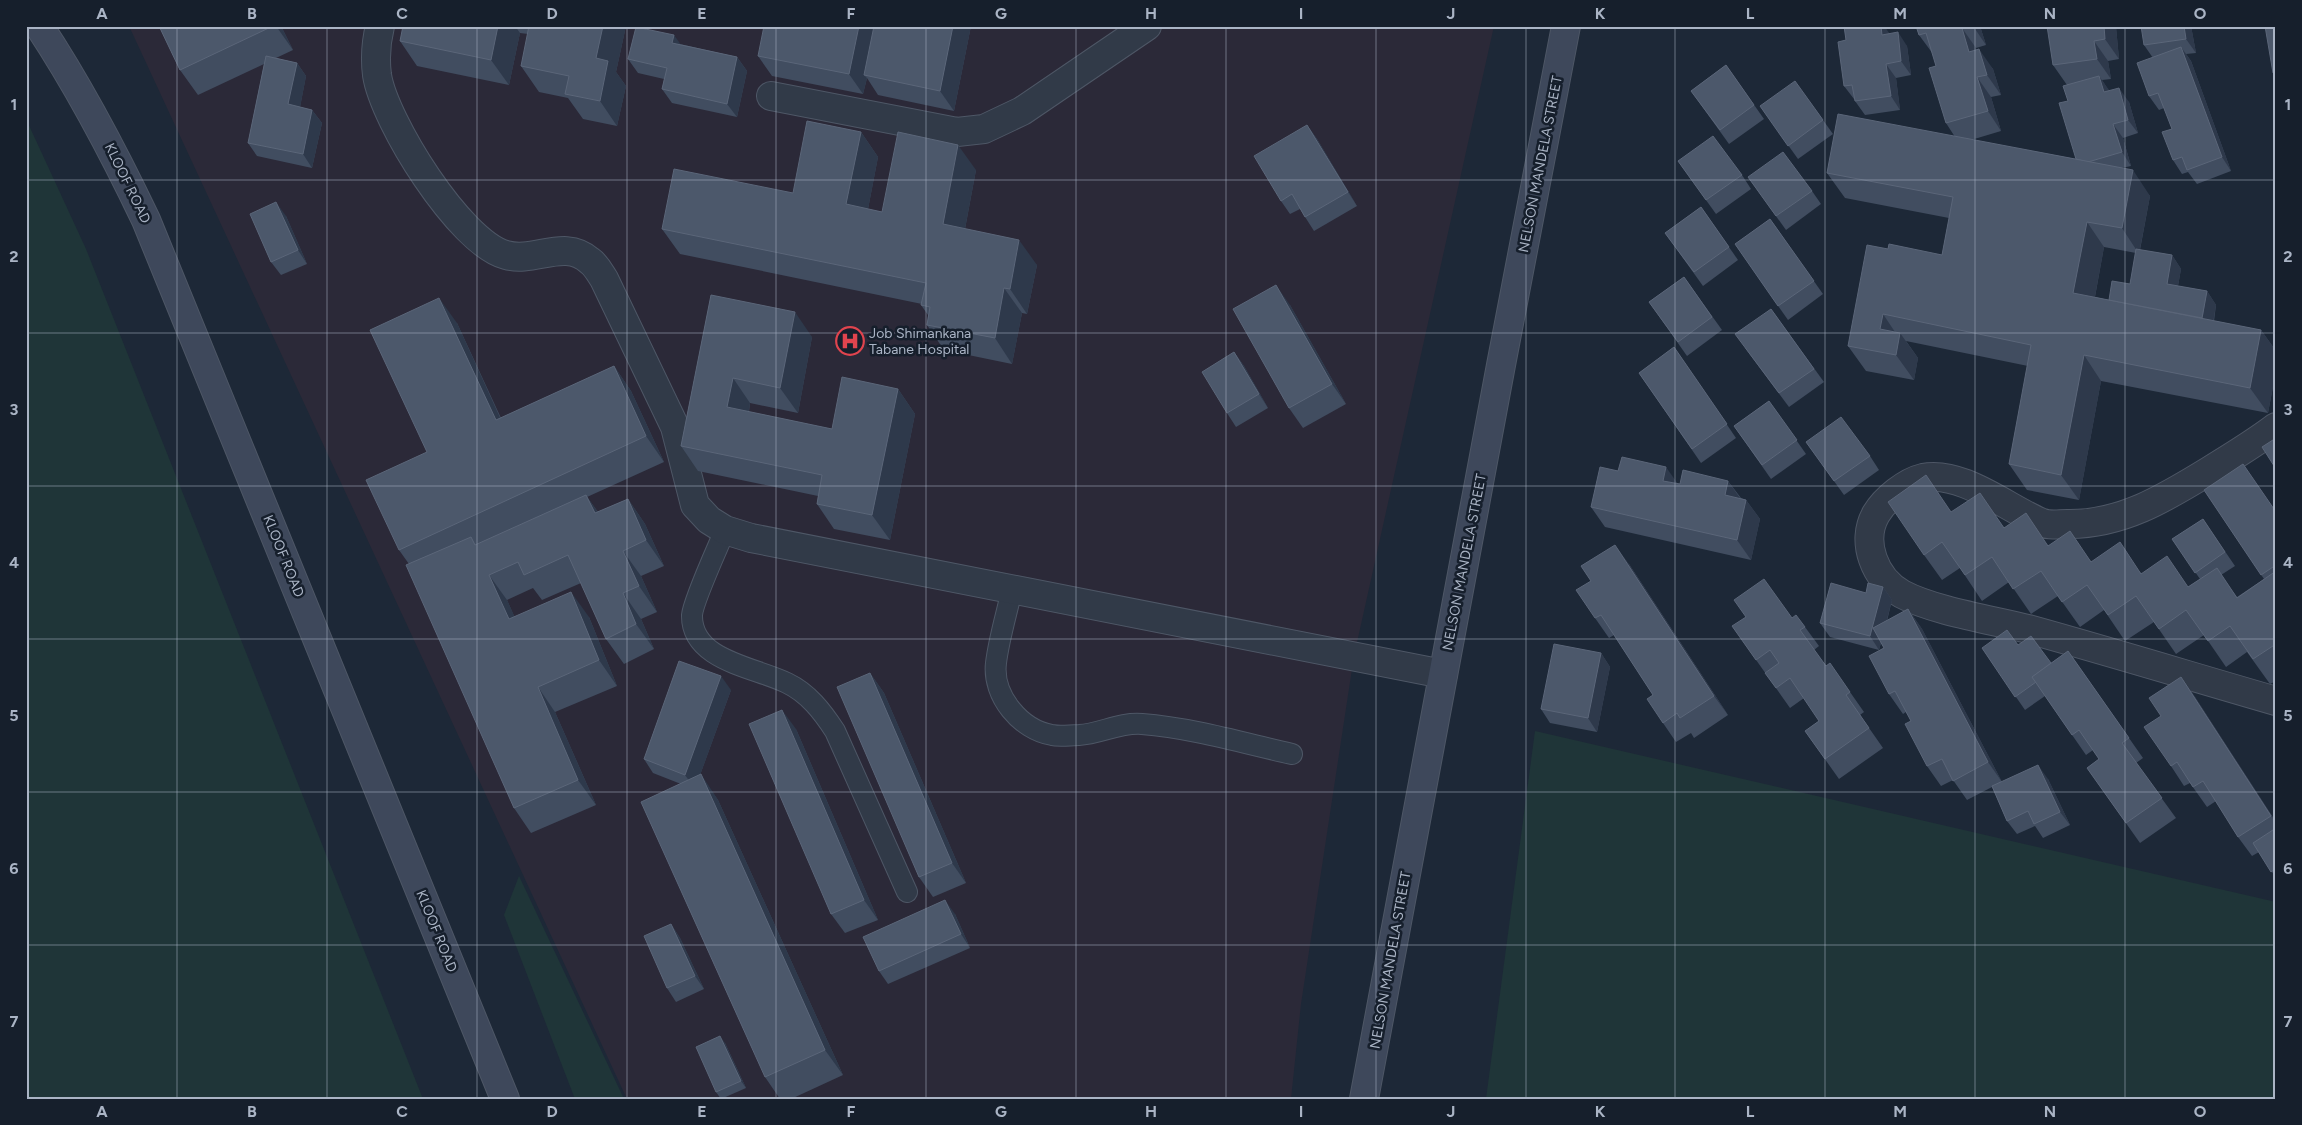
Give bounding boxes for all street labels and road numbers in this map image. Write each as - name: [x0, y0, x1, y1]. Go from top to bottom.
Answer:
- street label: NELSON MANDELA STREET: [1515, 74, 1566, 254]
- street label: KLOOF ROAD: [101, 140, 154, 226]
- street label: NELSON MANDELA STREET: [1439, 472, 1490, 652]
- street label: KLOOF ROAD: [259, 513, 308, 600]
- street label: NELSON MANDELA STREET: [1367, 870, 1415, 1050]
- street label: KLOOF ROAD: [412, 888, 461, 975]

